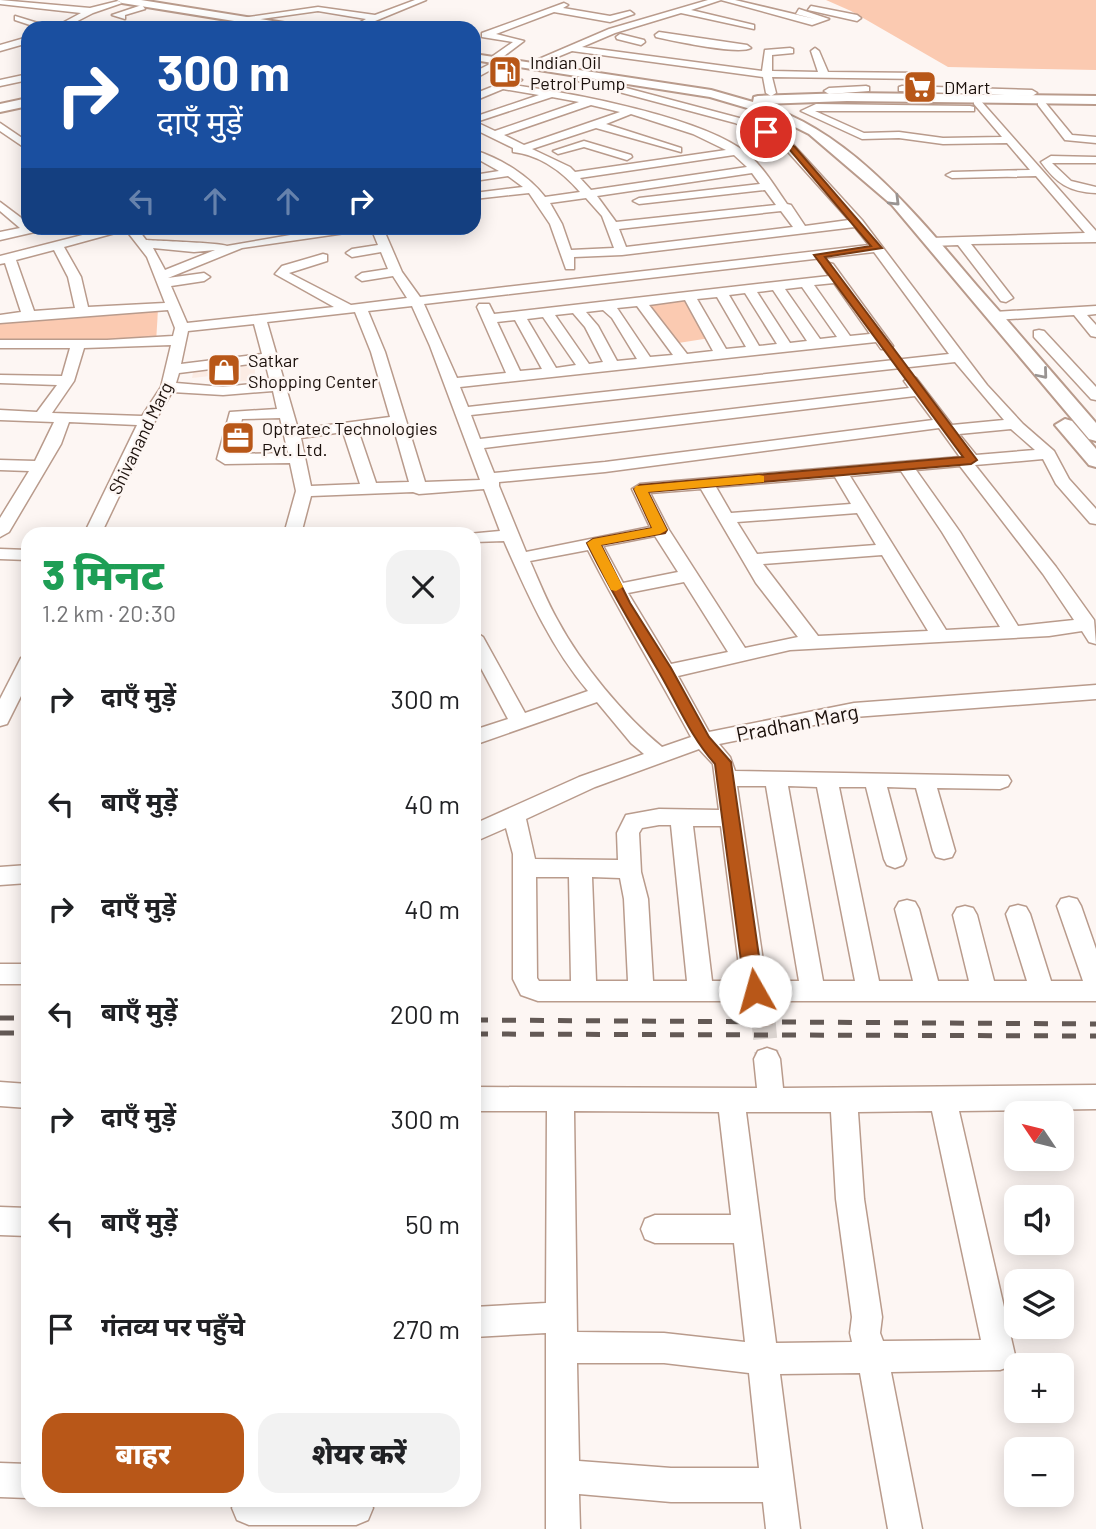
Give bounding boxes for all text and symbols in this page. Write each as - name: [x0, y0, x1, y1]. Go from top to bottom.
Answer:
- text: 300 m: [157, 42, 290, 101]
- icon: right: [42, 49, 133, 140]
- place label: Indian Oil Petrol Pump: [530, 51, 626, 94]
- fuel station icon: Indian Oil Petrol Pump: [486, 53, 524, 91]
- supermarket icon: DMart: [901, 68, 939, 106]
- place label: DMart: [944, 76, 991, 98]
- text: दाएँ मुड़ें: [157, 102, 243, 140]
- pin: [736, 102, 796, 162]
- icon: arrive: [747, 113, 785, 151]
- icon: left: [123, 182, 161, 220]
- icon: ahead: [196, 182, 234, 220]
- icon: ahead: [269, 182, 307, 220]
- icon: right: [342, 182, 380, 220]
- one-way arrow: [887, 193, 900, 206]
- place label: Satkar Shopping Center: [248, 349, 378, 392]
- shop icon: Satkar Shopping Center: [205, 351, 243, 389]
- one-way arrow: [1035, 365, 1047, 378]
- street label: Shivanand Marg: [103, 378, 177, 498]
- place label: Optratec Technologies Pvt. Ltd.: [262, 417, 437, 460]
- office icon: Optratec Technologies Pvt. Ltd.: [219, 419, 257, 457]
- text: 3 मिनट: [42, 548, 164, 598]
- button: close: [386, 550, 460, 624]
- text: 1.2 km · 20:30: [42, 599, 176, 627]
- icon: right: [42, 680, 80, 718]
- text: दाएँ मुड़ें: [101, 680, 176, 711]
- text: 300 m: [391, 683, 460, 714]
- street label: Pradhan Marg: [734, 698, 860, 746]
- icon: left: [42, 785, 80, 823]
- text: बाएँ मुड़ें: [101, 785, 178, 816]
- text: 40 m: [404, 788, 460, 819]
- icon: right: [42, 890, 80, 928]
- text: दाएँ मुड़ें: [101, 890, 176, 921]
- text: 40 m: [404, 893, 460, 924]
- position arrow: [718, 954, 792, 1028]
- icon: left: [42, 995, 80, 1033]
- text: बाएँ मुड़ें: [101, 995, 178, 1026]
- text: 200 m: [390, 998, 460, 1029]
- icon: right: [42, 1100, 80, 1138]
- text: दाएँ मुड़ें: [101, 1100, 176, 1131]
- north arrow: [1004, 1101, 1074, 1171]
- map controls: [1004, 1101, 1074, 1507]
- text: 300 m: [391, 1103, 460, 1134]
- button: sound: [1004, 1185, 1074, 1255]
- icon: left: [42, 1205, 80, 1243]
- text: बाएँ मुड़ें: [101, 1205, 178, 1236]
- text: 50 m: [405, 1208, 460, 1239]
- button: layers: [1004, 1269, 1074, 1339]
- icon: arrive: [42, 1310, 80, 1348]
- text: गंतव्य पर पहुँचे: [101, 1310, 245, 1341]
- text: 270 m: [392, 1313, 460, 1344]
- button: +: [1004, 1353, 1074, 1423]
- button: बाहर: [42, 1413, 244, 1493]
- button: शेयर करें: [258, 1413, 460, 1493]
- button: −: [1004, 1437, 1074, 1507]

